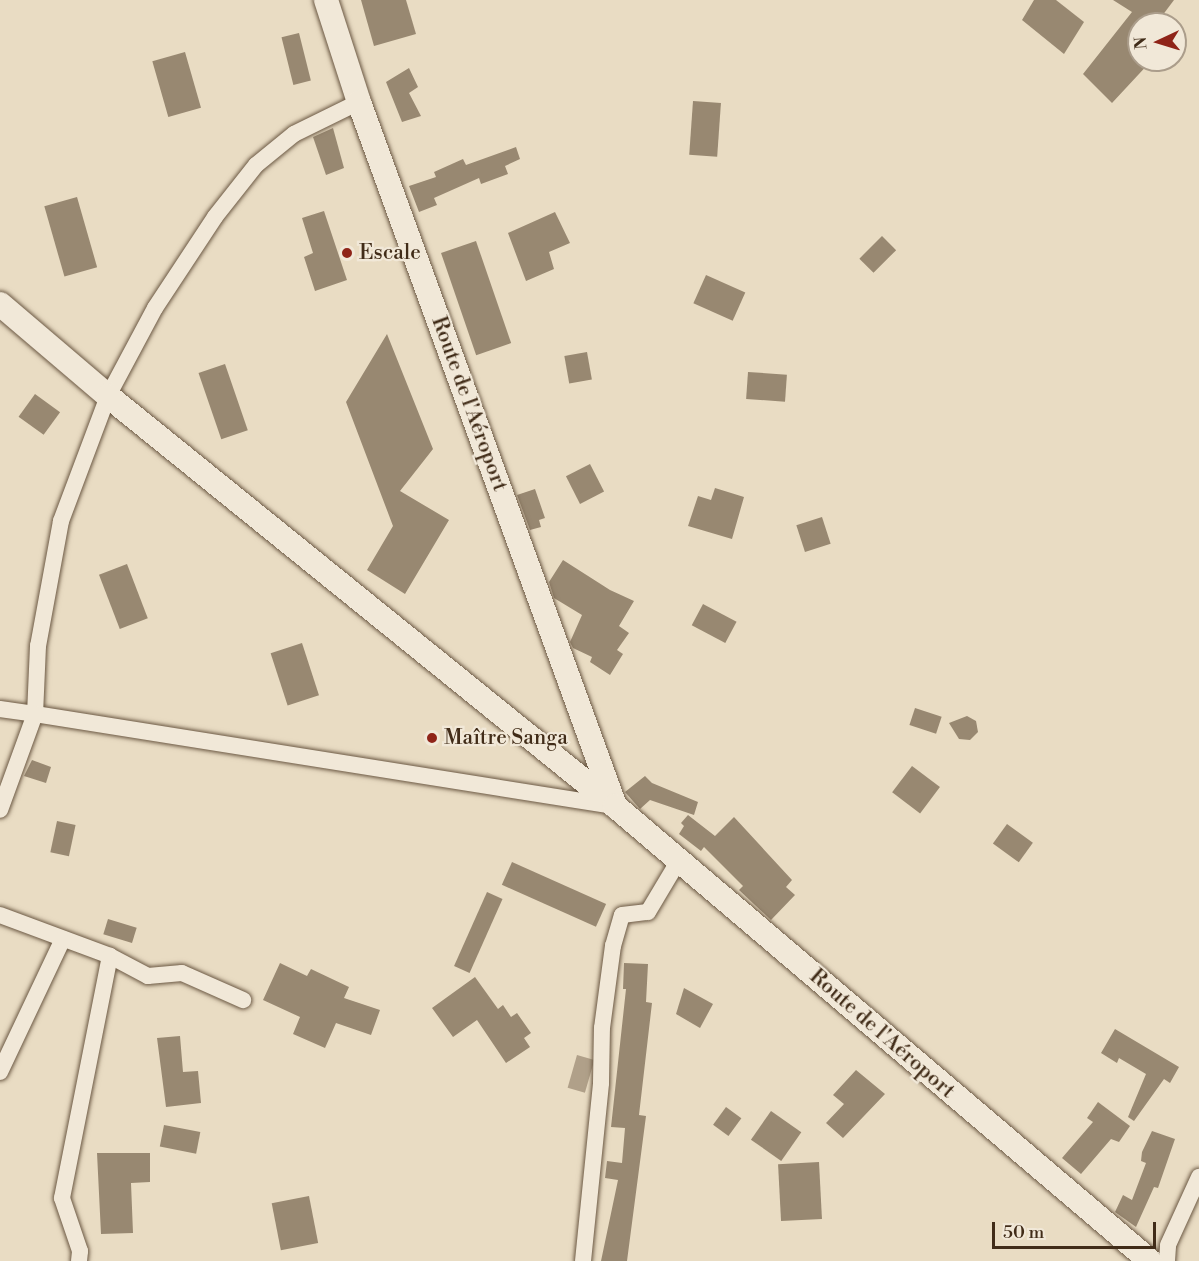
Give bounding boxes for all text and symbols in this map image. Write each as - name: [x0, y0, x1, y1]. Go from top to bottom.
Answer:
- north arrow: [1127, 12, 1187, 72]
- text: N: [1131, 36, 1151, 50]
- place label: Escale: [359, 240, 421, 266]
- marker: Escale: [340, 246, 354, 260]
- street label: Route de l'Aéroport: [426, 313, 512, 495]
- place label: Maître Sanga: [444, 725, 568, 751]
- marker: Maître Sanga: [425, 731, 439, 745]
- street label: Route de l'Aéroport: [804, 964, 960, 1104]
- scale bar: [995, 1210, 1158, 1248]
- text: 50 m: [1003, 1221, 1044, 1244]

